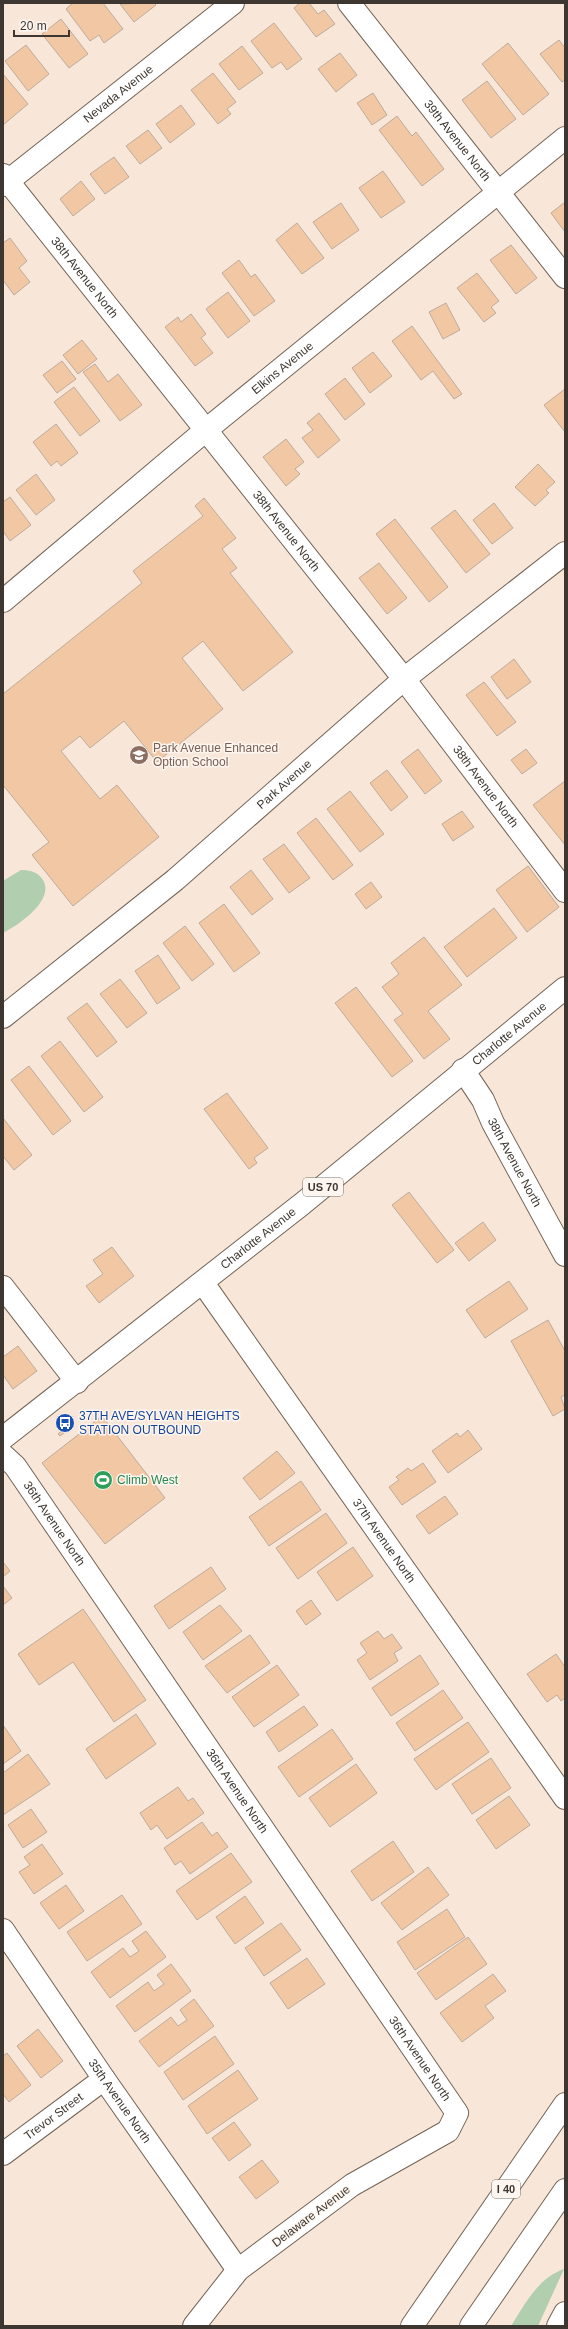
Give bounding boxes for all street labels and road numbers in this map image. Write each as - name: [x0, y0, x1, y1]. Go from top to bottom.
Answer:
- street label: Nevada Avenue: [81, 62, 156, 126]
- street label: 39th Avenue North: [421, 97, 494, 184]
- street label: 38th Avenue North: [48, 234, 121, 321]
- street label: Elkins Avenue: [249, 338, 316, 397]
- street label: 38th Avenue North: [250, 488, 323, 574]
- street label: 38th Avenue North: [450, 743, 521, 830]
- street label: Park Avenue: [254, 756, 314, 812]
- street label: Charlotte Avenue: [469, 999, 550, 1068]
- street label: 38th Avenue North: [485, 1116, 544, 1209]
- road number: US 70: [303, 1178, 343, 1196]
- street label: Charlotte Avenue: [218, 1204, 299, 1272]
- street label: 36th Avenue North: [21, 1479, 88, 1569]
- street label: 37th Avenue North: [350, 1496, 418, 1585]
- street label: 36th Avenue North: [203, 1746, 271, 1836]
- street label: 36th Avenue North: [386, 2014, 454, 2104]
- street label: 35th Avenue North: [85, 2056, 154, 2146]
- street label: Trevor Street: [21, 2090, 86, 2143]
- road number: I 40: [492, 2180, 520, 2198]
- street label: Delaware Avenue: [269, 2182, 353, 2250]

